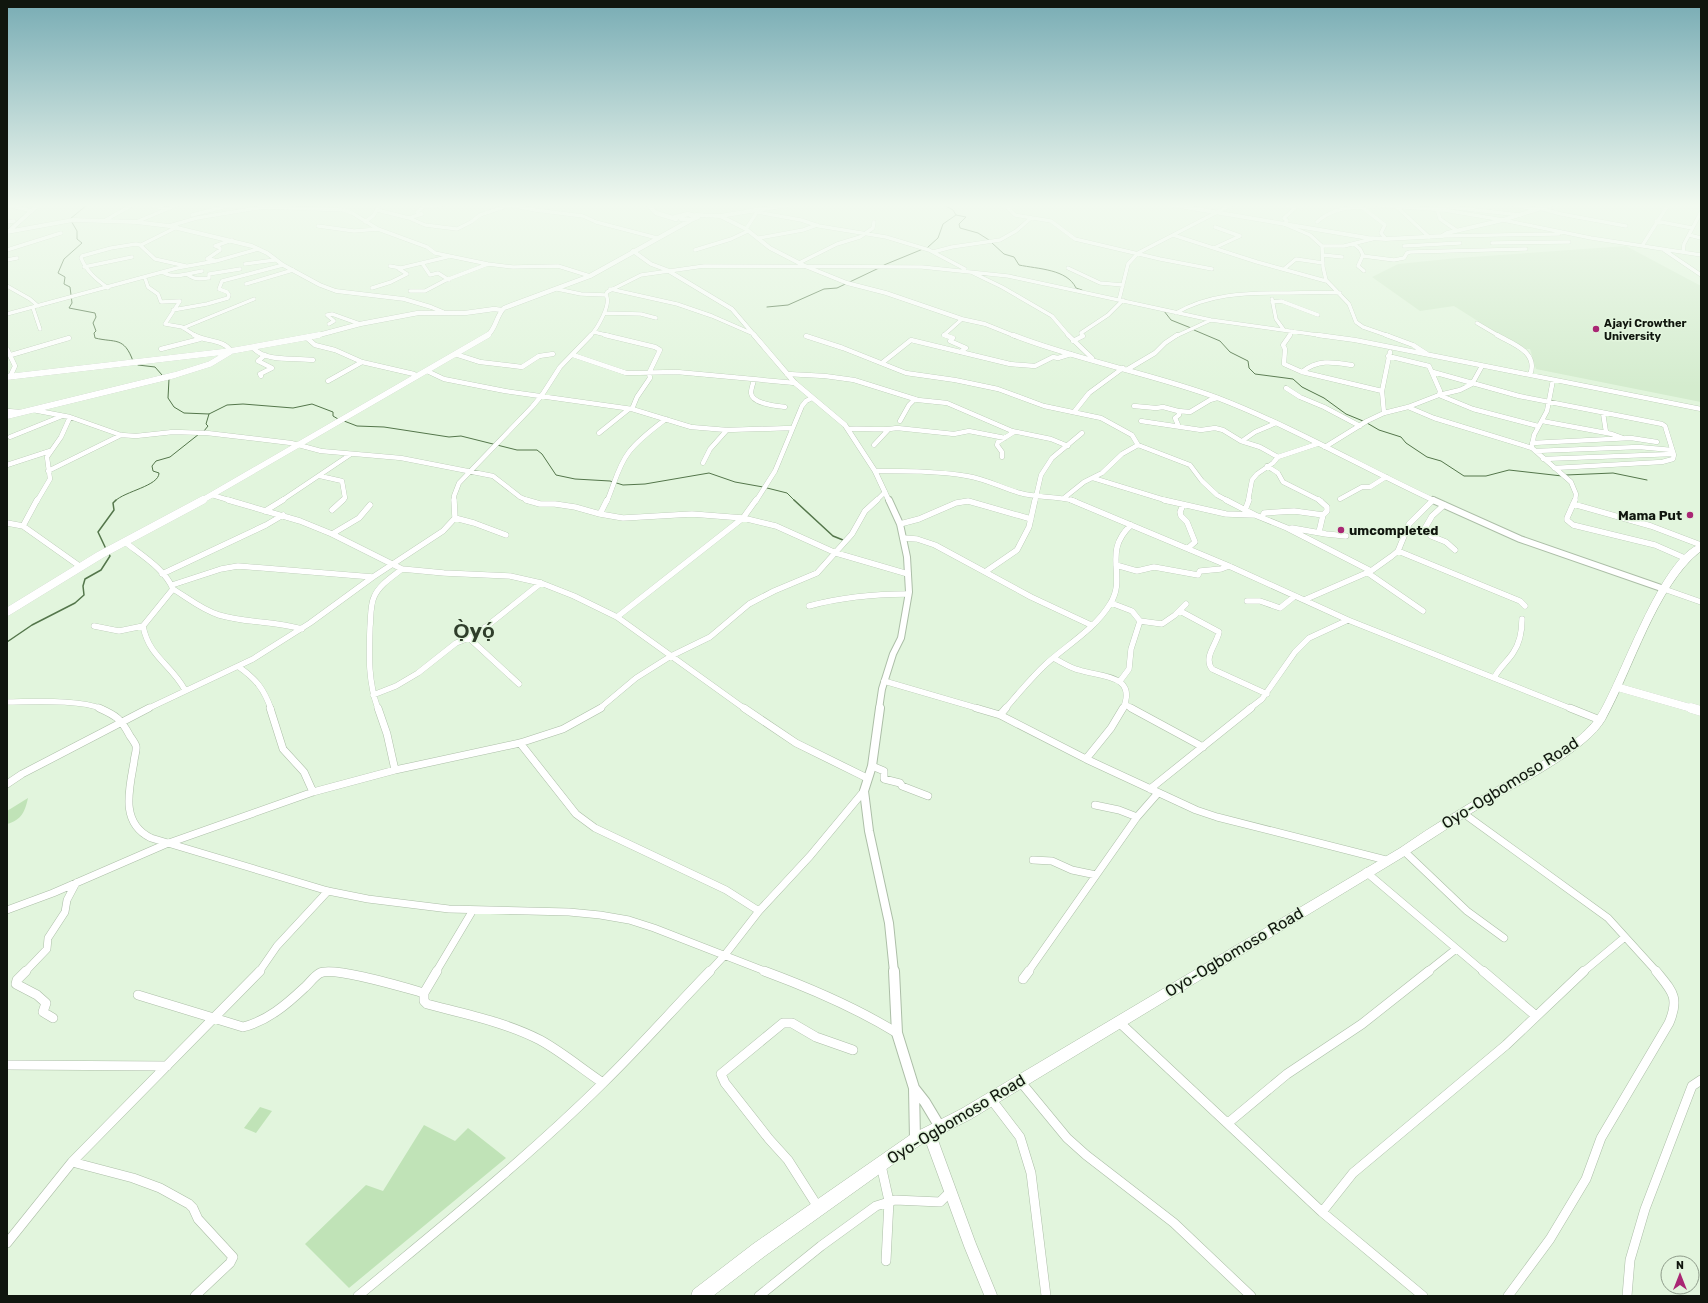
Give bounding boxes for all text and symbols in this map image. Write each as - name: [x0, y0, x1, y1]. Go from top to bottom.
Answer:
- place label: Ajayi Crowther University: [1604, 317, 1686, 343]
- marker: Ajayi Crowther University: [1591, 324, 1601, 334]
- place label: Mama Put: [1618, 508, 1682, 523]
- marker: Mama Put: [1685, 510, 1695, 520]
- place label: umcompleted: [1349, 523, 1438, 538]
- marker: umcompleted: [1336, 525, 1346, 535]
- district label: Ọ̀yọ́: [453, 618, 495, 643]
- street label: Oyo-Ogbomoso Road: [1438, 733, 1582, 833]
- street label: Oyo-Ogbomoso Road: [1161, 903, 1307, 1001]
- street label: Oyo-Ogbomoso Road: [883, 1070, 1029, 1168]
- north arrow: [1660, 1255, 1700, 1295]
- text: N: [1676, 1259, 1684, 1272]

